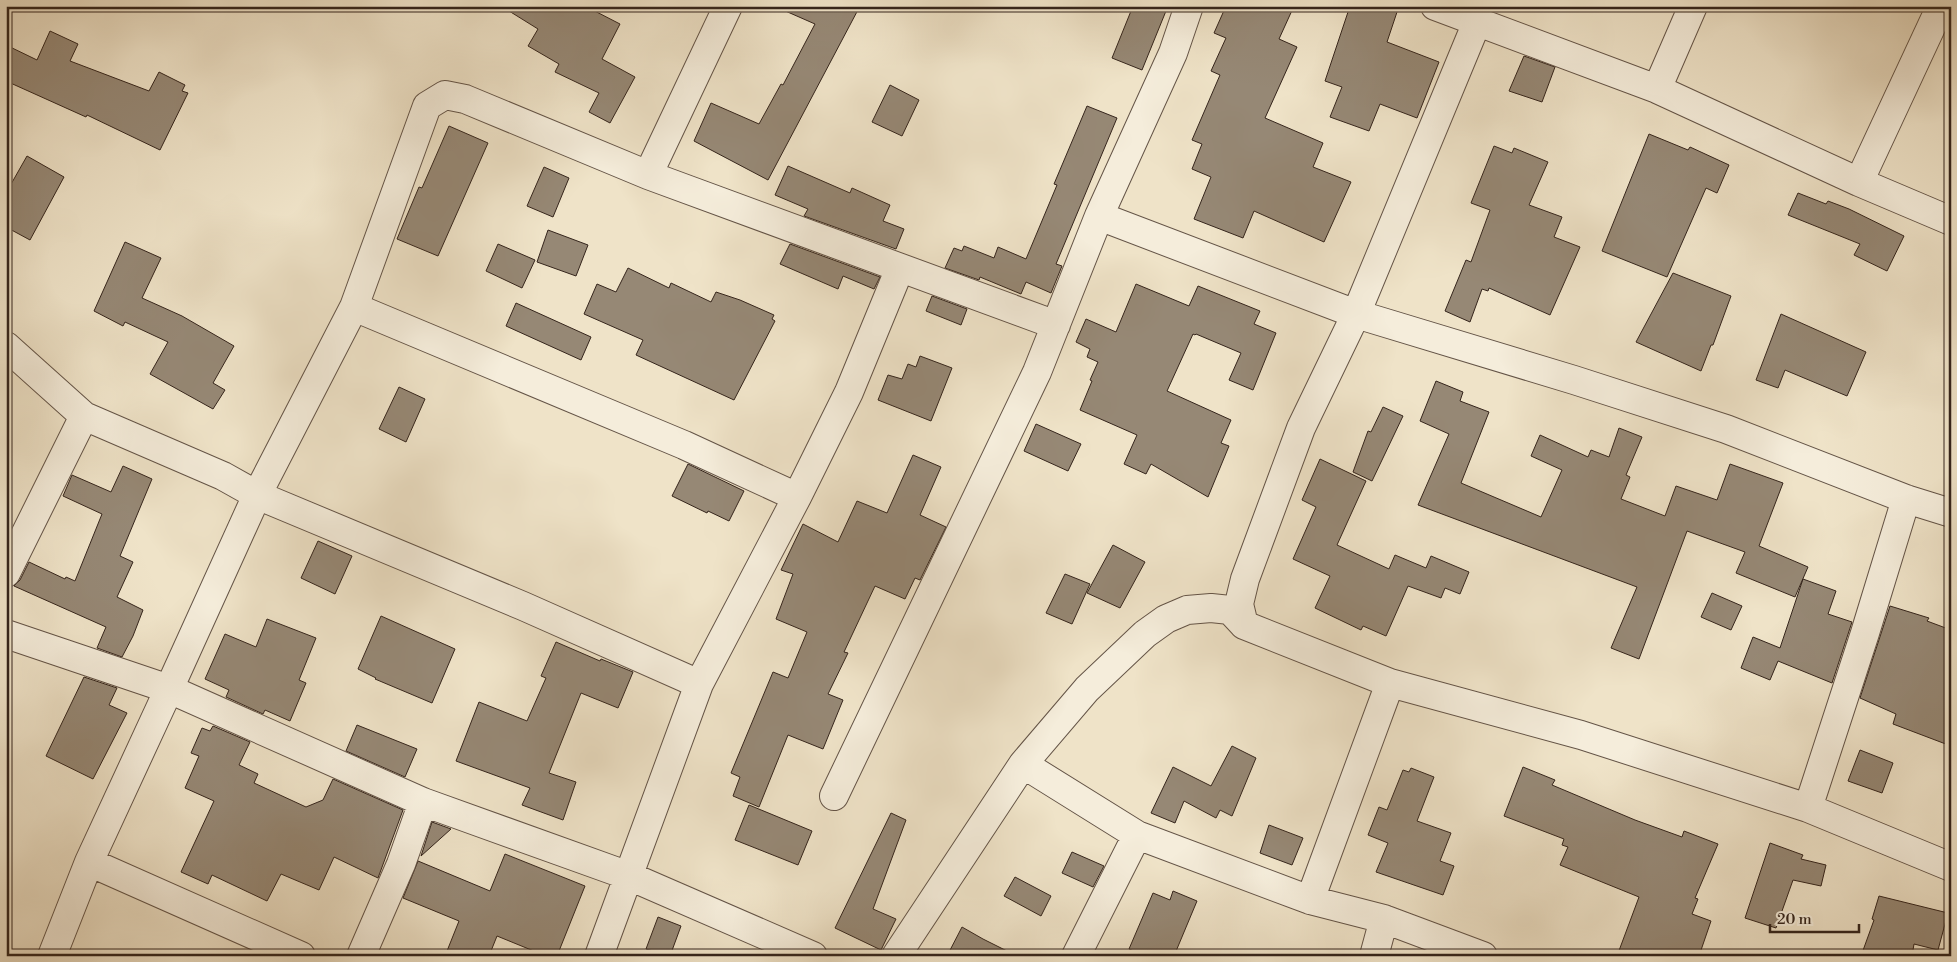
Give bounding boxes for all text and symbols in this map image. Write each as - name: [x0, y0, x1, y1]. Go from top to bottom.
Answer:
- scale bar: [1770, 902, 1858, 934]
- text: 20 m: [1777, 910, 1812, 929]

